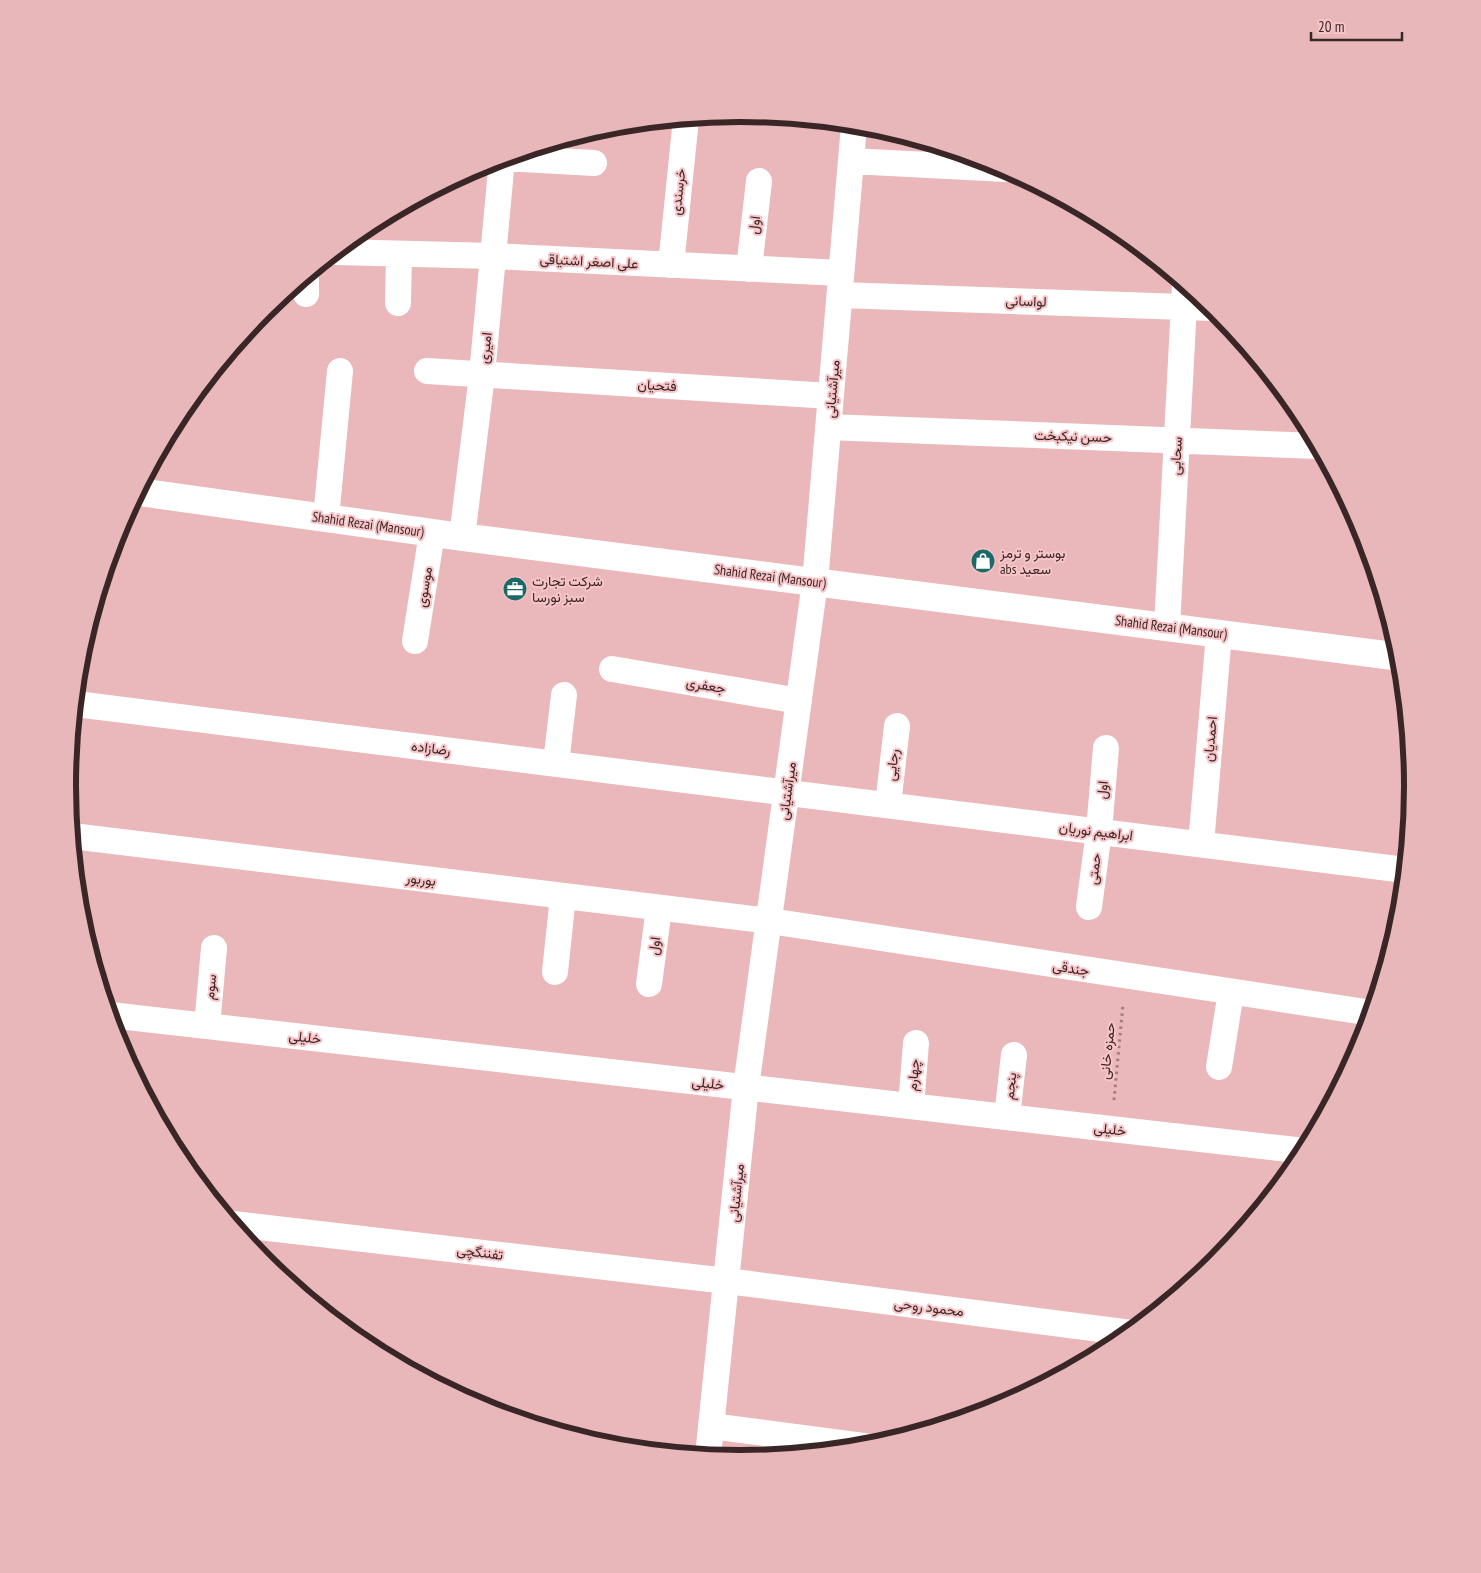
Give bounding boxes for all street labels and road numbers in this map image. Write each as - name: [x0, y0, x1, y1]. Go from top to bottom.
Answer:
- street label: خرسندی: [667, 168, 689, 216]
- street label: اول: [744, 215, 765, 235]
- street label: علی اصغر اشتیاقی: [539, 249, 639, 273]
- street label: لواسانی: [1005, 291, 1047, 311]
- street label: امیری: [474, 331, 496, 365]
- street label: میرآشتیانی: [820, 359, 844, 419]
- street label: فتحیان: [637, 375, 677, 395]
- street label: حسن نیکبخت: [1034, 426, 1112, 446]
- street label: سحابی: [1166, 436, 1186, 476]
- street label: Shahid Rezai (Mansour): [311, 507, 426, 541]
- street label: Shahid Rezai (Mansour): [713, 560, 828, 592]
- street label: موسوی: [412, 565, 436, 609]
- street label: Shahid Rezai (Mansour): [1114, 611, 1229, 643]
- street label: جعفری: [685, 673, 727, 697]
- street label: احمدیان: [1199, 715, 1221, 763]
- street label: رضازاده: [410, 737, 452, 759]
- street label: رجایی: [881, 748, 903, 782]
- street label: میرآشتیانی: [774, 761, 800, 821]
- street label: اول: [1092, 780, 1113, 800]
- street label: ابراهیم نوریان: [1058, 818, 1134, 844]
- street label: حمتی: [1083, 852, 1105, 886]
- street label: بوربور: [404, 868, 437, 890]
- street label: اول: [644, 936, 665, 957]
- street label: جندقی: [1051, 956, 1091, 980]
- street label: سوم: [200, 973, 220, 1001]
- street label: حمزه خانی: [1095, 1022, 1119, 1080]
- street label: خلیلی: [288, 1026, 322, 1048]
- street label: چهارم: [903, 1058, 924, 1092]
- street label: پنجم: [1000, 1071, 1021, 1101]
- street label: خلیلی: [691, 1072, 725, 1094]
- street label: خلیلی: [1093, 1118, 1127, 1140]
- street label: میرآشتیانی: [724, 1163, 748, 1223]
- street label: تفننگچی: [456, 1240, 504, 1265]
- street label: محمود روحی: [893, 1294, 965, 1320]

